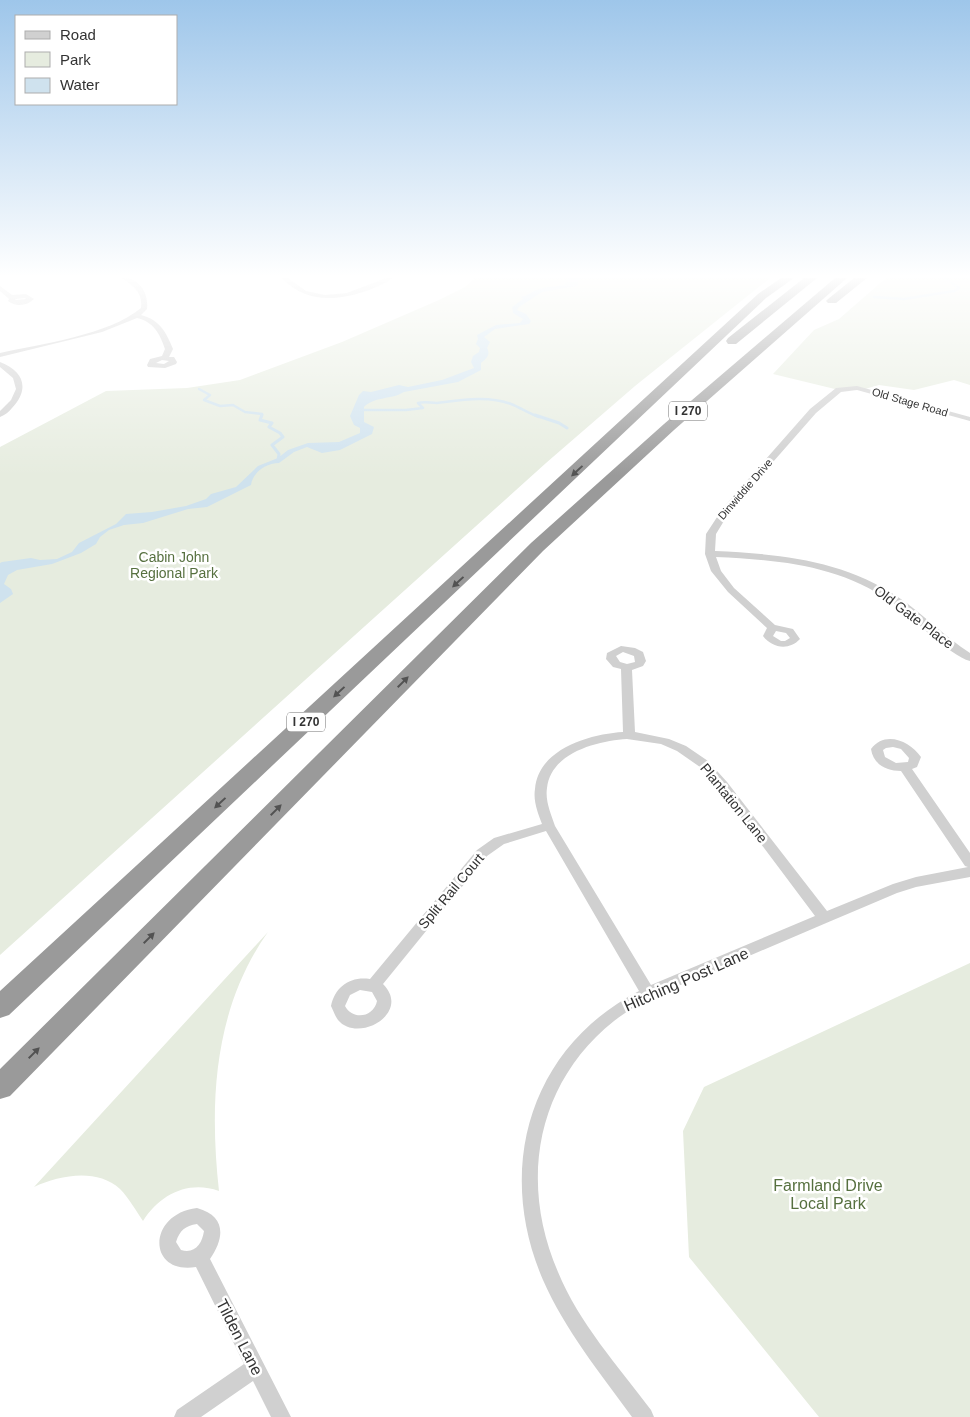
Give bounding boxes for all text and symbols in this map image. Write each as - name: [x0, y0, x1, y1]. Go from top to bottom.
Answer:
- legend: [15, 15, 178, 105]
- text: Road: [60, 26, 96, 43]
- text: Park: [60, 51, 91, 68]
- text: Water: [60, 76, 99, 93]
- street label: Old Stage Road: [871, 385, 949, 419]
- road number: I 270: [669, 402, 707, 421]
- street label: Dinwiddie Drive: [715, 456, 775, 522]
- one-way arrow: [571, 465, 583, 477]
- park label: Cabin John Regional Park: [130, 549, 219, 581]
- one-way arrow: [452, 576, 464, 588]
- street label: Old Gate Place: [871, 582, 957, 652]
- one-way arrow: [397, 677, 409, 689]
- one-way arrow: [333, 686, 345, 698]
- road number: I 270: [287, 712, 325, 732]
- street label: Plantation Lane: [697, 760, 771, 846]
- one-way arrow: [214, 797, 226, 809]
- one-way arrow: [270, 804, 282, 816]
- street label: Split Rail Court: [415, 850, 487, 932]
- one-way arrow: [143, 932, 155, 944]
- street label: Hitching Post Lane: [621, 944, 751, 1015]
- one-way arrow: [28, 1047, 40, 1059]
- park label: Farmland Drive Local Park: [773, 1177, 883, 1212]
- street label: Tilden Lane: [213, 1296, 266, 1378]

